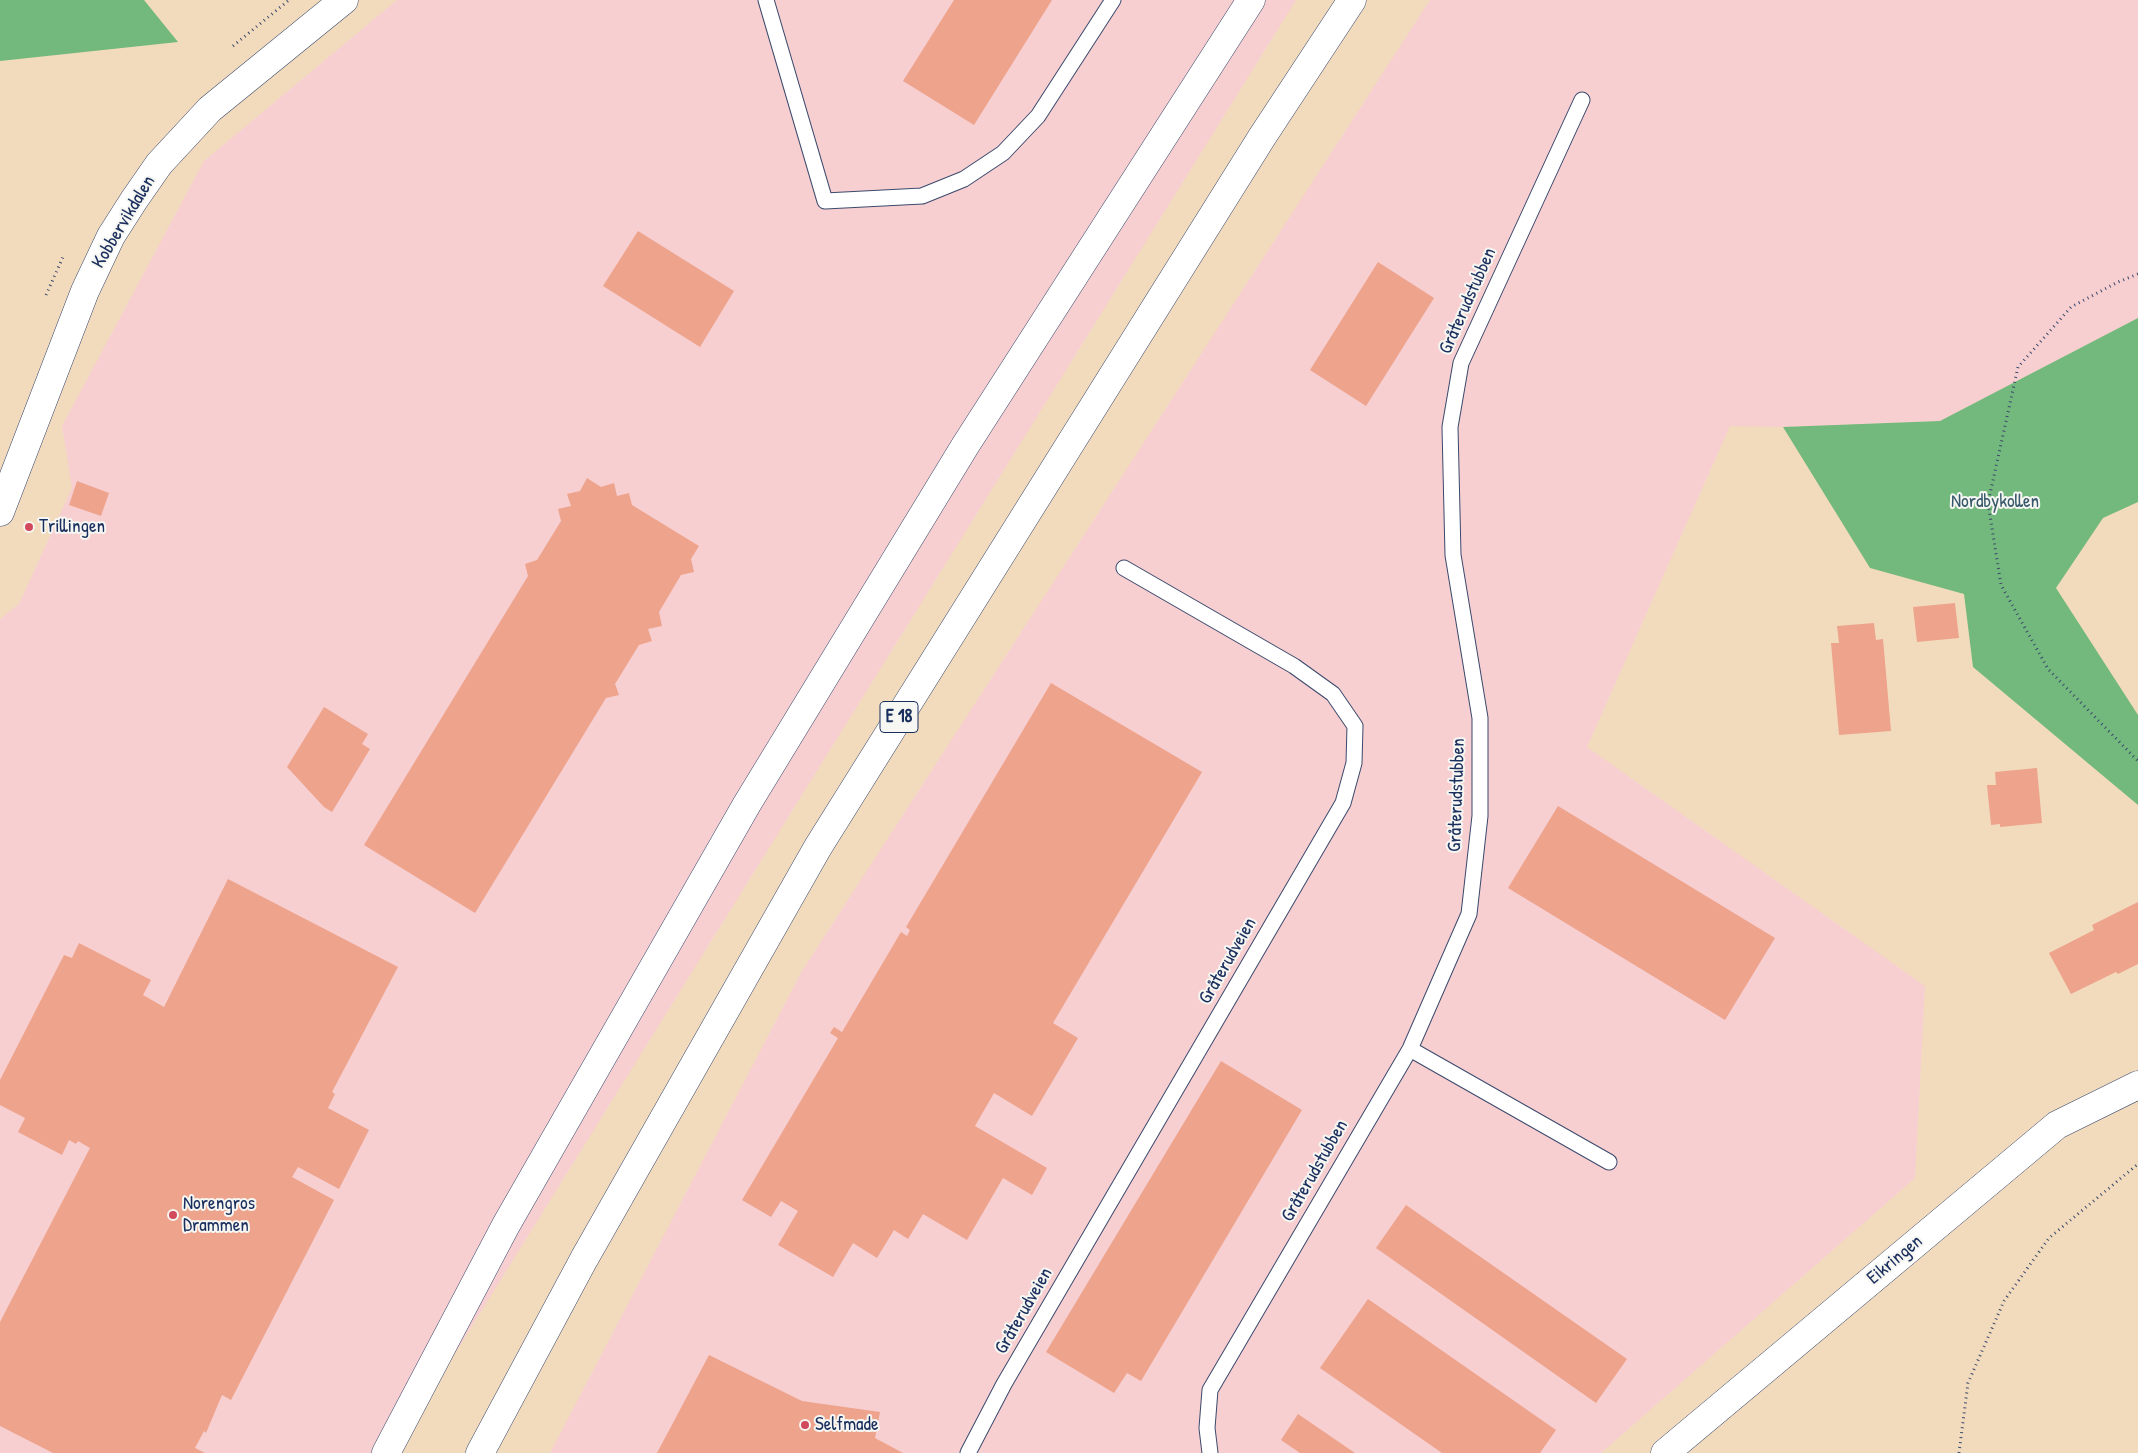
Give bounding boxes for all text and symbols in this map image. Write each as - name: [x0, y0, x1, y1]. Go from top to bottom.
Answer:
- street label: Kobbervikdalen: [87, 172, 161, 272]
- street label: Gråterudstubben: [1434, 244, 1502, 358]
- park label: Nordbykollen: [1951, 491, 2039, 513]
- place label: Trillingen: [39, 516, 105, 538]
- marker: Trillingen: [23, 521, 35, 533]
- road number: E 18: [880, 702, 918, 732]
- street label: Gråterudstubben: [1444, 738, 1470, 852]
- street label: Gråterudveien: [1194, 914, 1262, 1008]
- street label: Gråterudstubben: [1277, 1116, 1353, 1226]
- place label: Norengros Drammen: [183, 1193, 255, 1237]
- marker: Norengros Drammen: [167, 1209, 179, 1221]
- street label: Eikringen: [1863, 1230, 1927, 1290]
- street label: Gråterudveien: [990, 1264, 1058, 1358]
- place label: Selfmade: [815, 1414, 878, 1436]
- marker: Selfmade: [799, 1419, 811, 1431]

